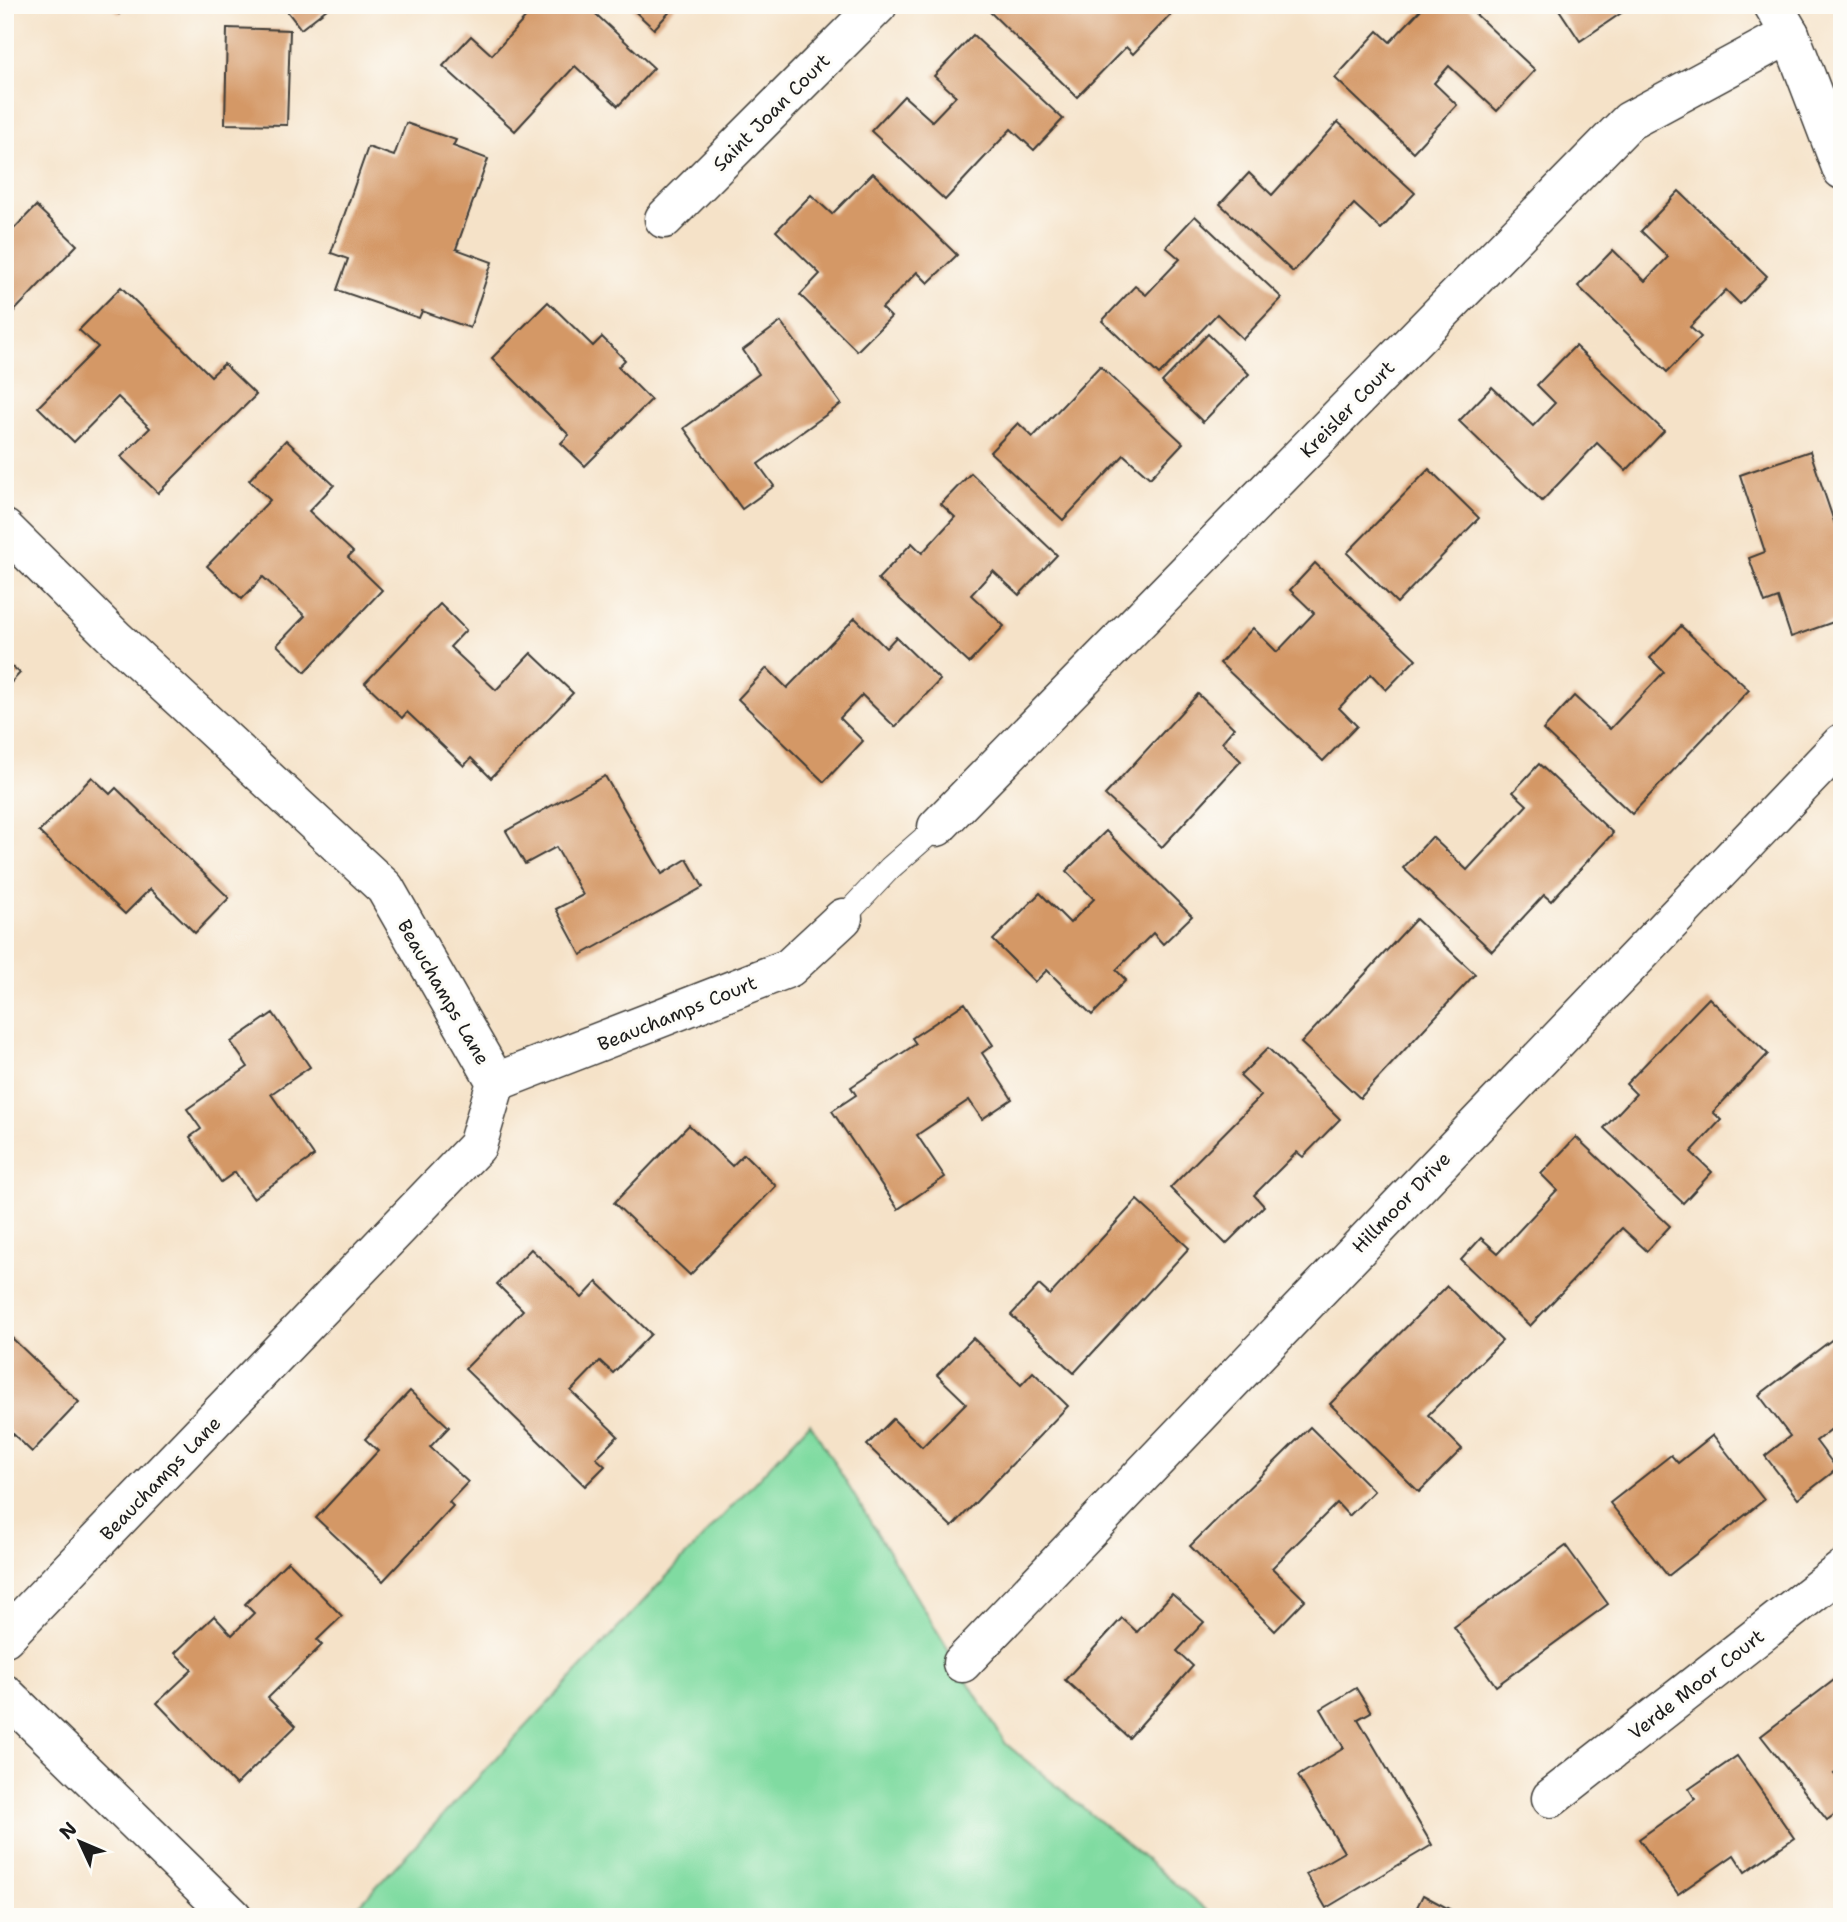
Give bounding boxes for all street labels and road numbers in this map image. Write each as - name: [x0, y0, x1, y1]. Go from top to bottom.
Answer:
- street label: Saint Joan Court: [707, 48, 835, 176]
- street label: Kreisler Court: [1295, 355, 1400, 463]
- street label: Beauchamps Lane: [392, 915, 495, 1069]
- street label: Beauchamps Court: [594, 970, 761, 1057]
- street label: Hillmoor Drive: [1347, 1146, 1456, 1258]
- street label: Beauchamps Lane: [94, 1411, 226, 1546]
- street label: Verde Moor Court: [1623, 1624, 1769, 1745]

